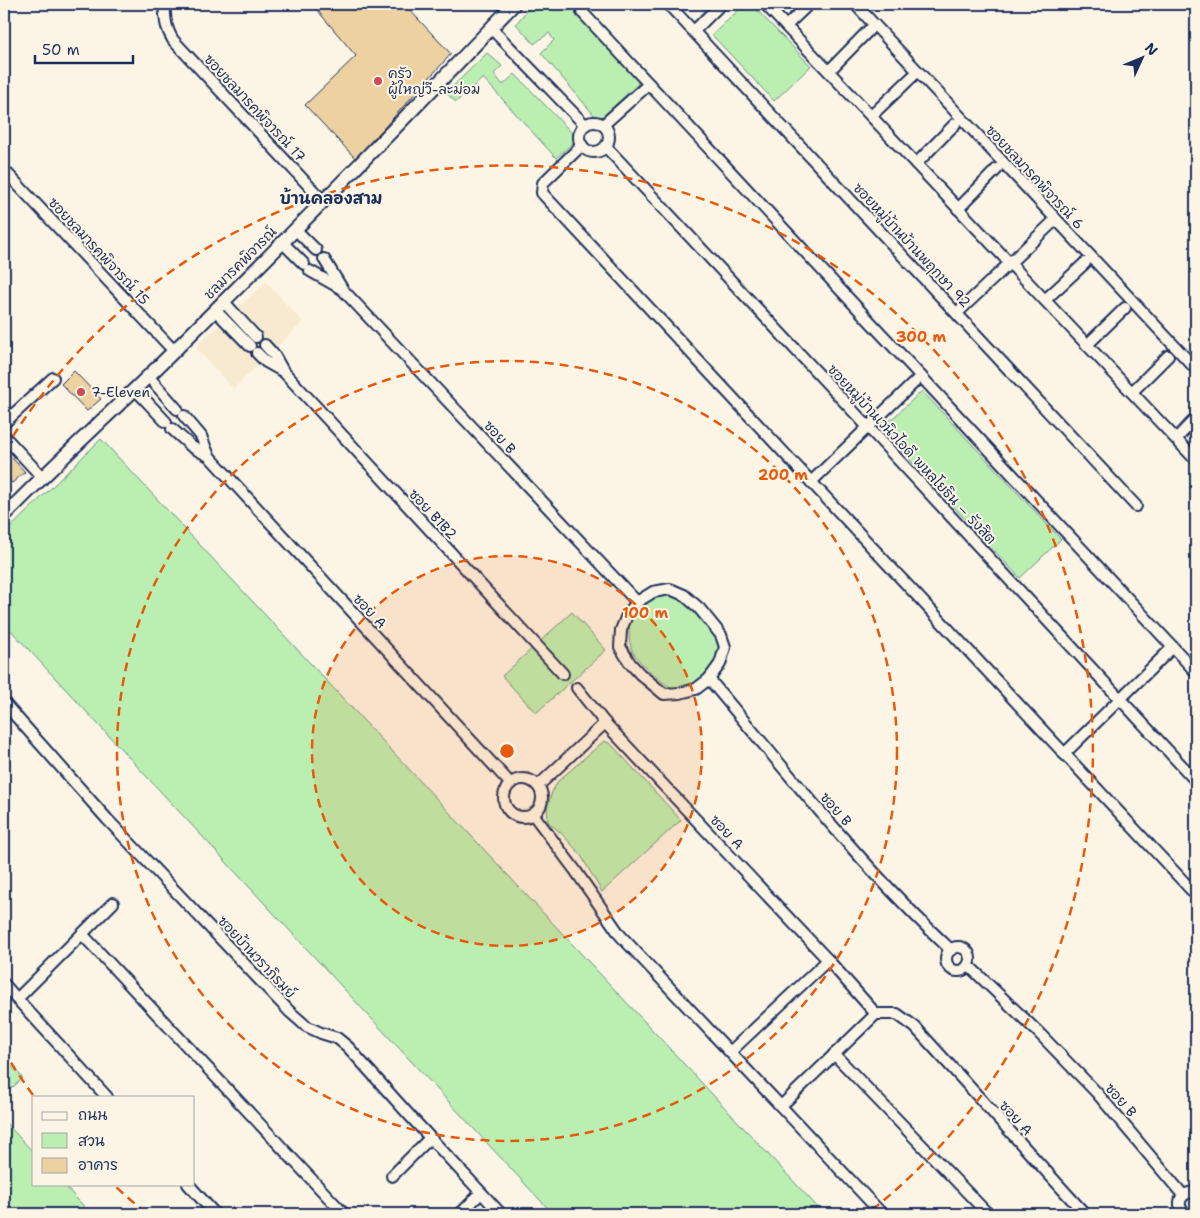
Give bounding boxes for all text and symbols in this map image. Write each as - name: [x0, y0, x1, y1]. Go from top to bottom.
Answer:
- scale bar: [35, 32, 132, 64]
- north arrow: [1118, 32, 1168, 82]
- text: N: [1141, 39, 1162, 59]
- text: 50 m: [42, 40, 80, 60]
- street label: ซอยชลมารคพิจารณ์ 17: [200, 50, 310, 166]
- place label: ครัว ผู้ใหญ่วี-ละม่อม: [388, 64, 480, 99]
- marker: ครัว ผู้ใหญ่วี-ละม่อม: [372, 75, 384, 87]
- street label: ซอยชลมารคพิจารณ์ 6: [982, 121, 1088, 233]
- street label: ซอยหมู่บ้านบ้านพฤกษา 92: [849, 179, 975, 312]
- district label: บ้านคลองสาม: [280, 187, 382, 209]
- street label: ซอยชลมารคพิจารณ์ 15: [45, 194, 153, 308]
- street label: ชลมารคพิจารณ์: [200, 222, 281, 303]
- text: 300 m: [896, 327, 946, 347]
- street label: ซอยหมู่บ้านเวนิวไอดี พหลโยธิน – รังสิต: [823, 360, 1000, 548]
- place label: 7-Eleven: [91, 383, 150, 401]
- marker: 7-Eleven: [75, 386, 87, 398]
- street label: ซอย B: [480, 417, 520, 457]
- text: 200 m: [758, 465, 808, 485]
- street label: ซอย B1B2: [405, 485, 461, 543]
- street label: ซอย A: [349, 590, 391, 632]
- text: 100 m: [622, 603, 668, 623]
- centre of rings: [498, 742, 516, 760]
- street label: ซอย B: [816, 788, 856, 830]
- street label: ซอย A: [706, 811, 748, 853]
- street label: ซอยบ้านวราภิรมย์: [214, 912, 300, 1002]
- street label: ซอย B: [1101, 1079, 1141, 1121]
- legend: [32, 1096, 195, 1186]
- street label: ซอย A: [996, 1097, 1036, 1139]
- text: ถนน: [78, 1105, 107, 1125]
- text: สวน: [78, 1131, 105, 1151]
- text: อาคาร: [78, 1155, 118, 1175]

